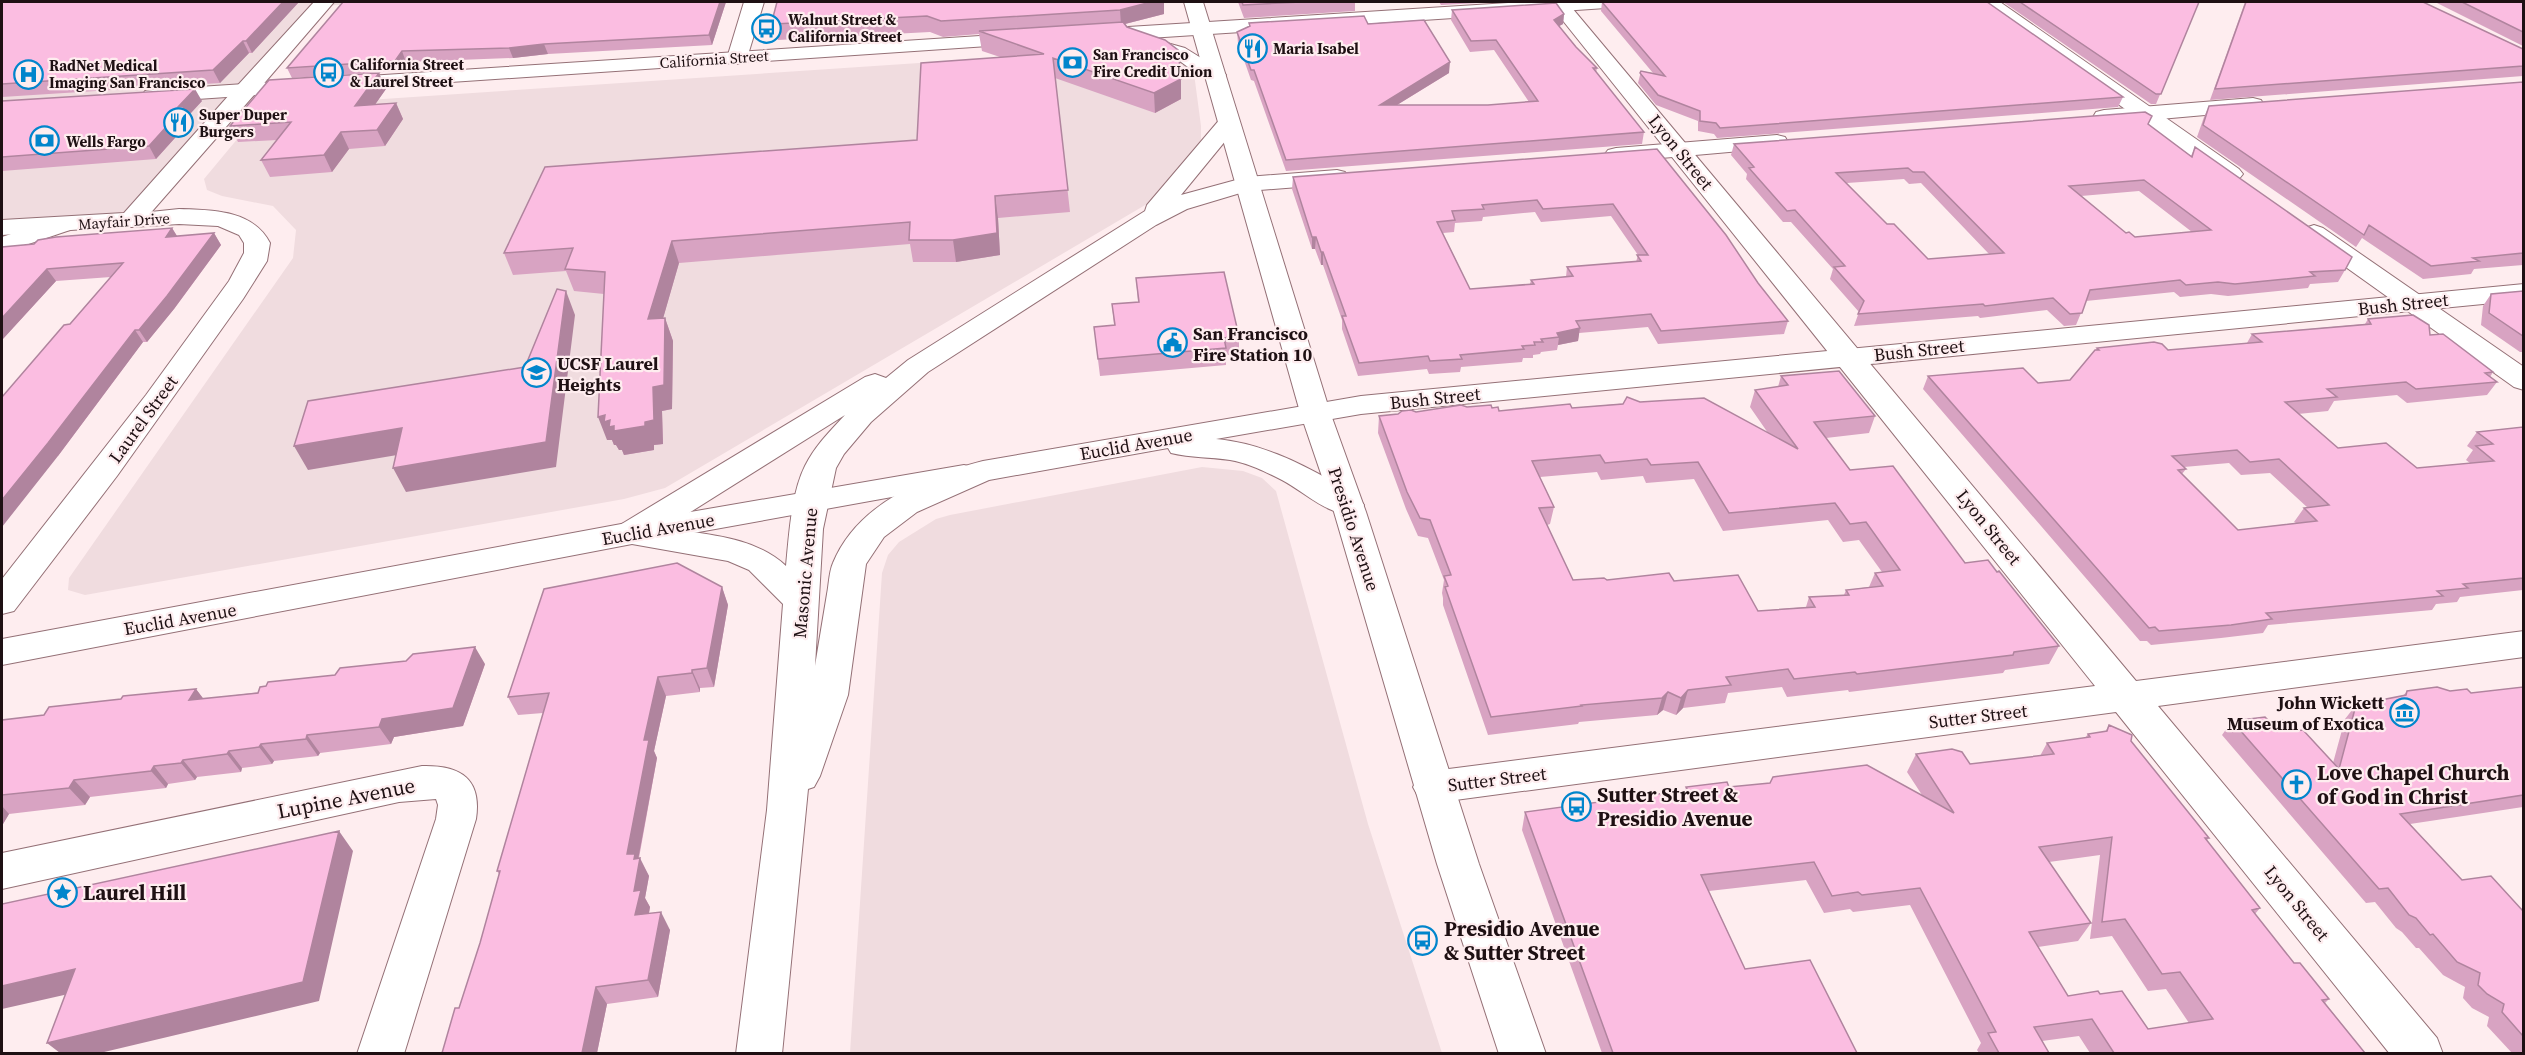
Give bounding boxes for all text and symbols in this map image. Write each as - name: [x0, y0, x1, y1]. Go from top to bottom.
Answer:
- place label: Walnut Street & California Street: [788, 9, 902, 47]
- bus stop icon: Walnut Street & California Street: [751, 12, 783, 44]
- restaurant icon: Maria Isabel: [1236, 32, 1268, 64]
- place label: Maria Isabel: [1273, 38, 1359, 59]
- place label: San Francisco Fire Credit Union: [1093, 44, 1212, 82]
- street label: California Street: [659, 45, 769, 73]
- bank icon: San Francisco Fire Credit Union: [1056, 47, 1088, 79]
- place label: California Street & Laurel Street: [350, 54, 464, 92]
- place label: RadNet Medical Imaging San Francisco: [49, 55, 206, 93]
- bus stop icon: California Street & Laurel Street: [313, 57, 345, 89]
- hospital icon: RadNet Medical Imaging San Francisco: [12, 58, 44, 90]
- place label: Super Duper Burgers: [199, 104, 287, 142]
- restaurant icon: Super Duper Burgers: [162, 107, 194, 139]
- street label: Lyon Street: [1643, 109, 1719, 195]
- bank icon: Wells Fargo: [29, 125, 61, 157]
- place label: Wells Fargo: [66, 131, 146, 152]
- street label: Mayfair Drive: [77, 207, 171, 235]
- street label: Bush Street: [2357, 287, 2450, 321]
- place label: San Francisco Fire Station 10: [1193, 321, 1313, 367]
- public building icon: San Francisco Fire Station 10: [1156, 327, 1188, 359]
- street label: Bush Street: [1873, 333, 1966, 367]
- place label: UCSF Laurel Heights: [557, 351, 659, 397]
- school or university icon: UCSF Laurel Heights: [520, 357, 552, 389]
- street label: Laurel Street: [103, 370, 183, 468]
- street label: Bush Street: [1389, 381, 1482, 415]
- street label: Euclid Avenue: [1078, 422, 1194, 466]
- street label: Presidio Avenue: [1322, 464, 1386, 594]
- street label: Lyon Street: [1951, 484, 2027, 570]
- street label: Euclid Avenue: [600, 507, 716, 551]
- street label: Masonic Avenue: [787, 507, 823, 639]
- street label: Euclid Avenue: [122, 597, 238, 641]
- place label: John Wickett Museum of Exotica: [2227, 690, 2385, 736]
- museum icon: John Wickett Museum of Exotica: [2389, 696, 2421, 728]
- street label: Sutter Street: [1927, 698, 2029, 734]
- place label: Love Chapel Church of God in Christ: [2317, 758, 2510, 811]
- street label: Sutter Street: [1446, 761, 1548, 797]
- church icon: Love Chapel Church of God in Christ: [2280, 768, 2312, 800]
- street label: Lupine Avenue: [275, 770, 417, 826]
- place label: Sutter Street & Presidio Avenue: [1597, 780, 1753, 833]
- bus stop icon: Sutter Street & Presidio Avenue: [1560, 790, 1592, 822]
- street label: Lyon Street: [2259, 860, 2335, 946]
- place icon: Laurel Hill: [46, 876, 78, 908]
- place label: Laurel Hill: [83, 878, 187, 907]
- place label: Presidio Avenue & Sutter Street: [1444, 914, 1600, 967]
- bus stop icon: Presidio Avenue & Sutter Street: [1407, 924, 1439, 956]

